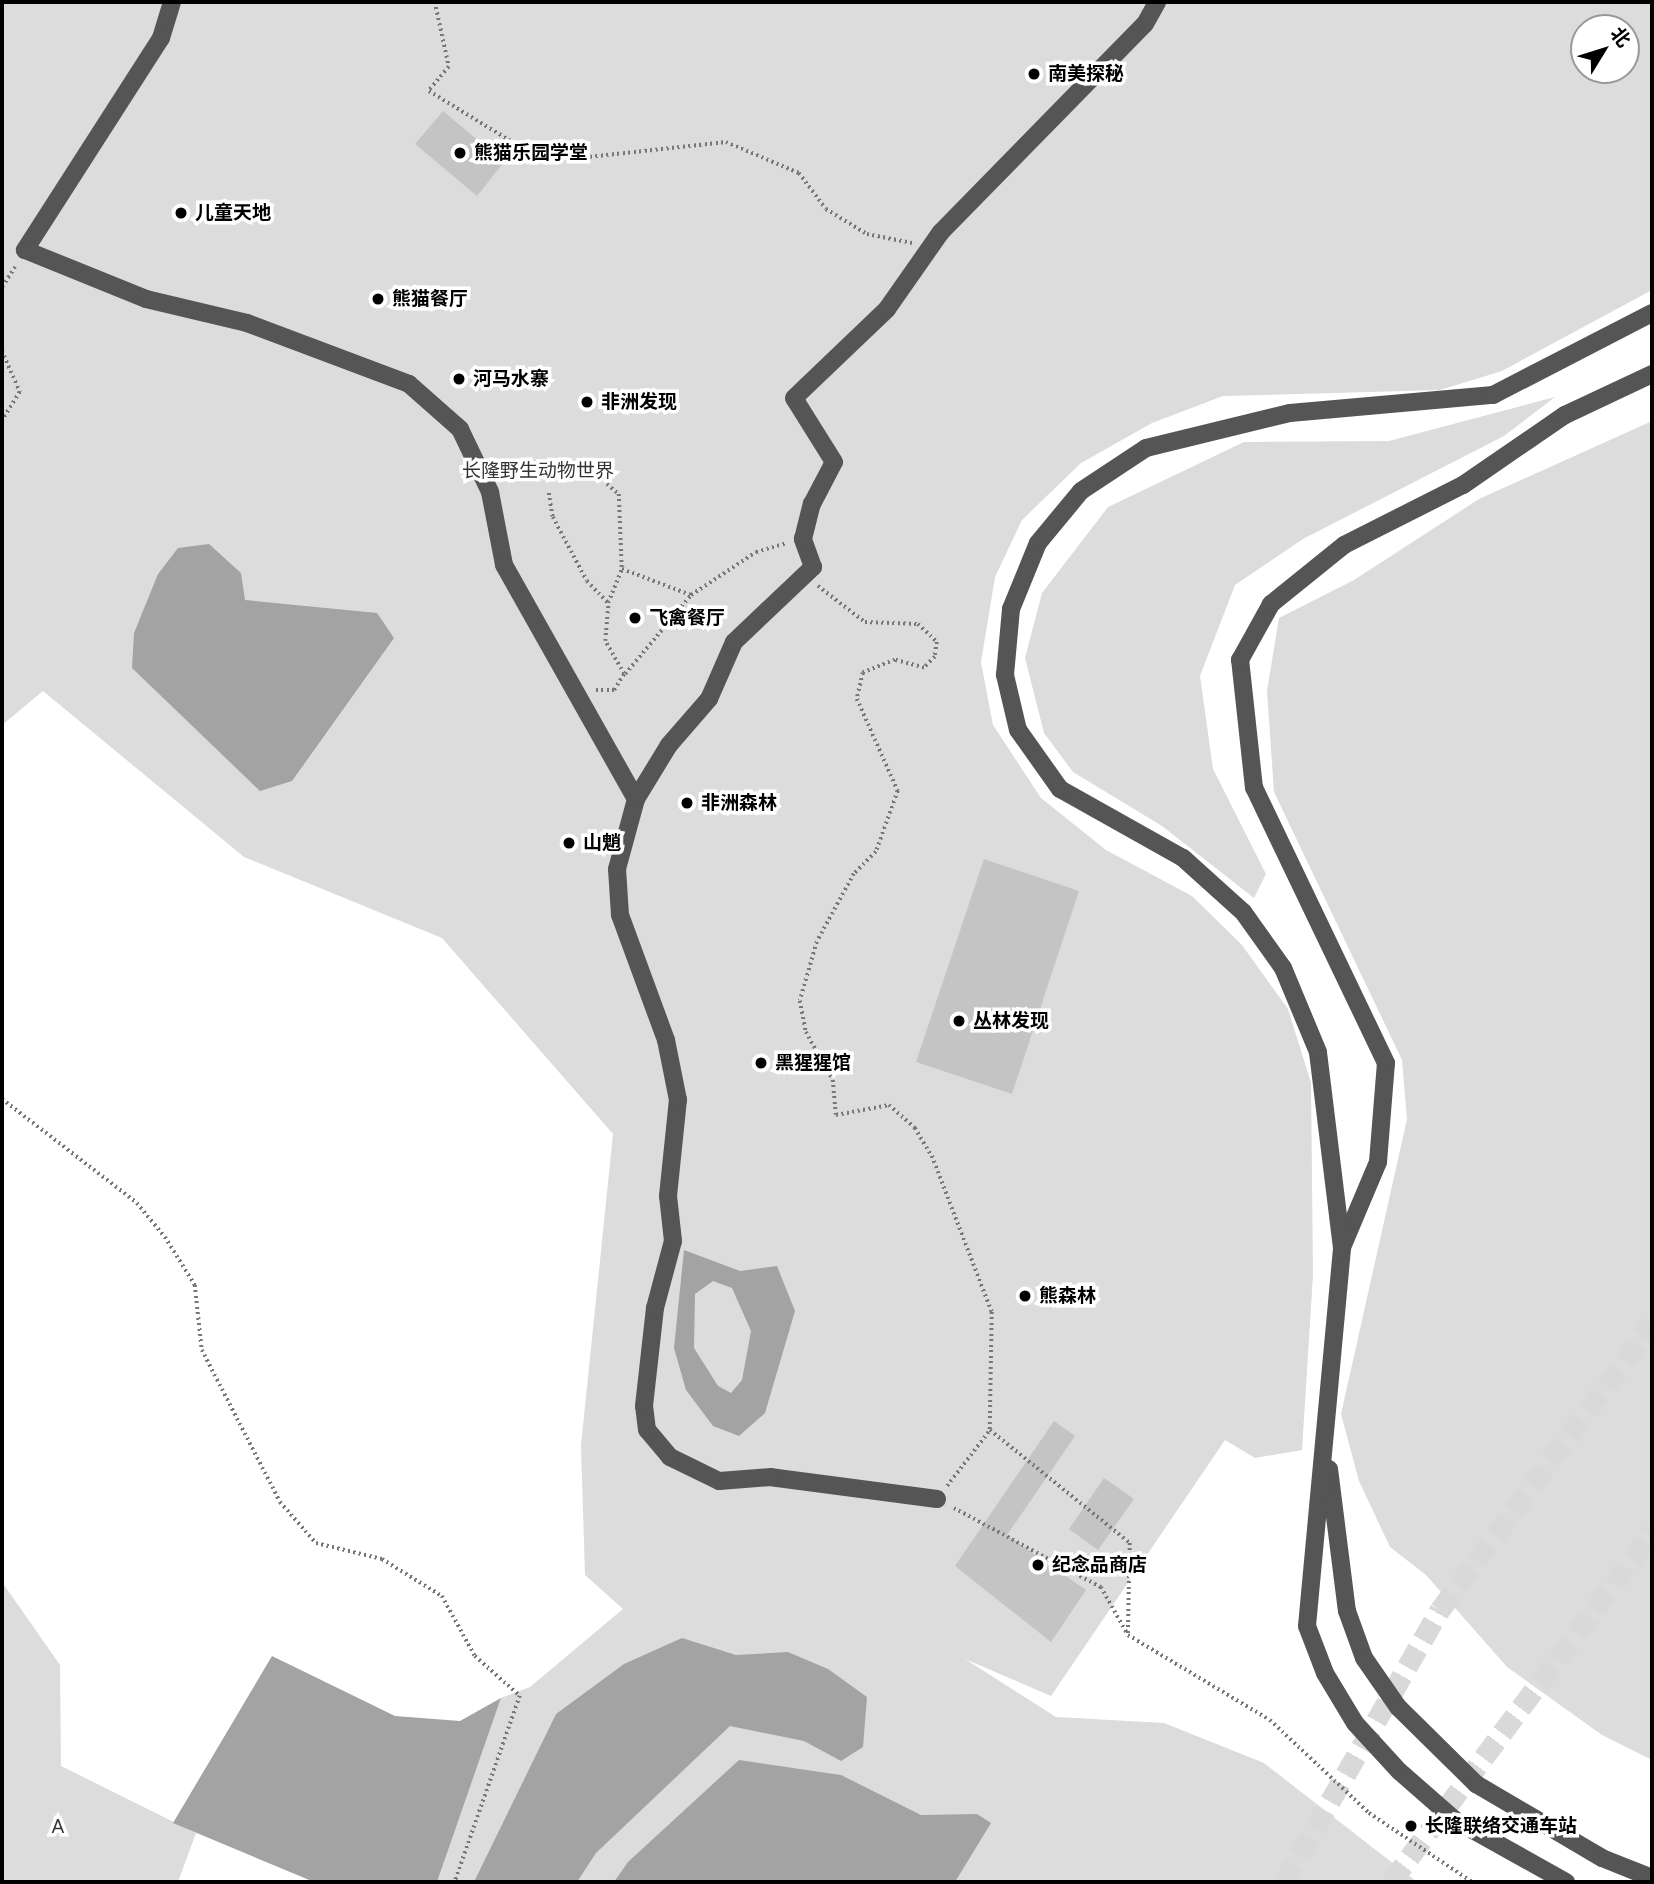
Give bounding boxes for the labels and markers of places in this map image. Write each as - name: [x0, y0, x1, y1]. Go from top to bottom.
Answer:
- place label: 南美探秘: [1048, 63, 1124, 85]
- marker: 南美探秘: [1026, 66, 1042, 82]
- place label: 熊猫乐园学堂: [474, 142, 588, 164]
- marker: 熊猫乐园学堂: [452, 145, 468, 161]
- place label: 儿童天地: [195, 202, 271, 224]
- marker: 儿童天地: [173, 205, 189, 221]
- place label: 熊猫餐厅: [392, 288, 468, 310]
- marker: 熊猫餐厅: [370, 291, 386, 307]
- place label: 河马水寨: [473, 368, 549, 390]
- marker: 河马水寨: [451, 371, 467, 387]
- place label: 非洲发现: [601, 391, 677, 413]
- marker: 非洲发现: [579, 394, 595, 410]
- place label: 飞禽餐厅: [649, 607, 725, 629]
- marker: 飞禽餐厅: [627, 610, 643, 626]
- place label: 非洲森林: [701, 792, 777, 814]
- marker: 非洲森林: [679, 795, 695, 811]
- place label: 山魈: [583, 832, 621, 854]
- marker: 山魈: [561, 835, 577, 851]
- place label: 丛林发现: [973, 1010, 1049, 1032]
- marker: 丛林发现: [951, 1013, 967, 1029]
- place label: 黑猩猩馆: [775, 1052, 851, 1074]
- marker: 黑猩猩馆: [753, 1055, 769, 1071]
- place label: 熊森林: [1039, 1285, 1096, 1307]
- marker: 熊森林: [1017, 1288, 1033, 1304]
- place label: 纪念品商店: [1052, 1554, 1147, 1576]
- marker: 纪念品商店: [1030, 1557, 1046, 1573]
- place label: 长隆联络交通车站: [1425, 1815, 1577, 1837]
- marker: 长隆联络交通车站: [1403, 1818, 1419, 1834]

